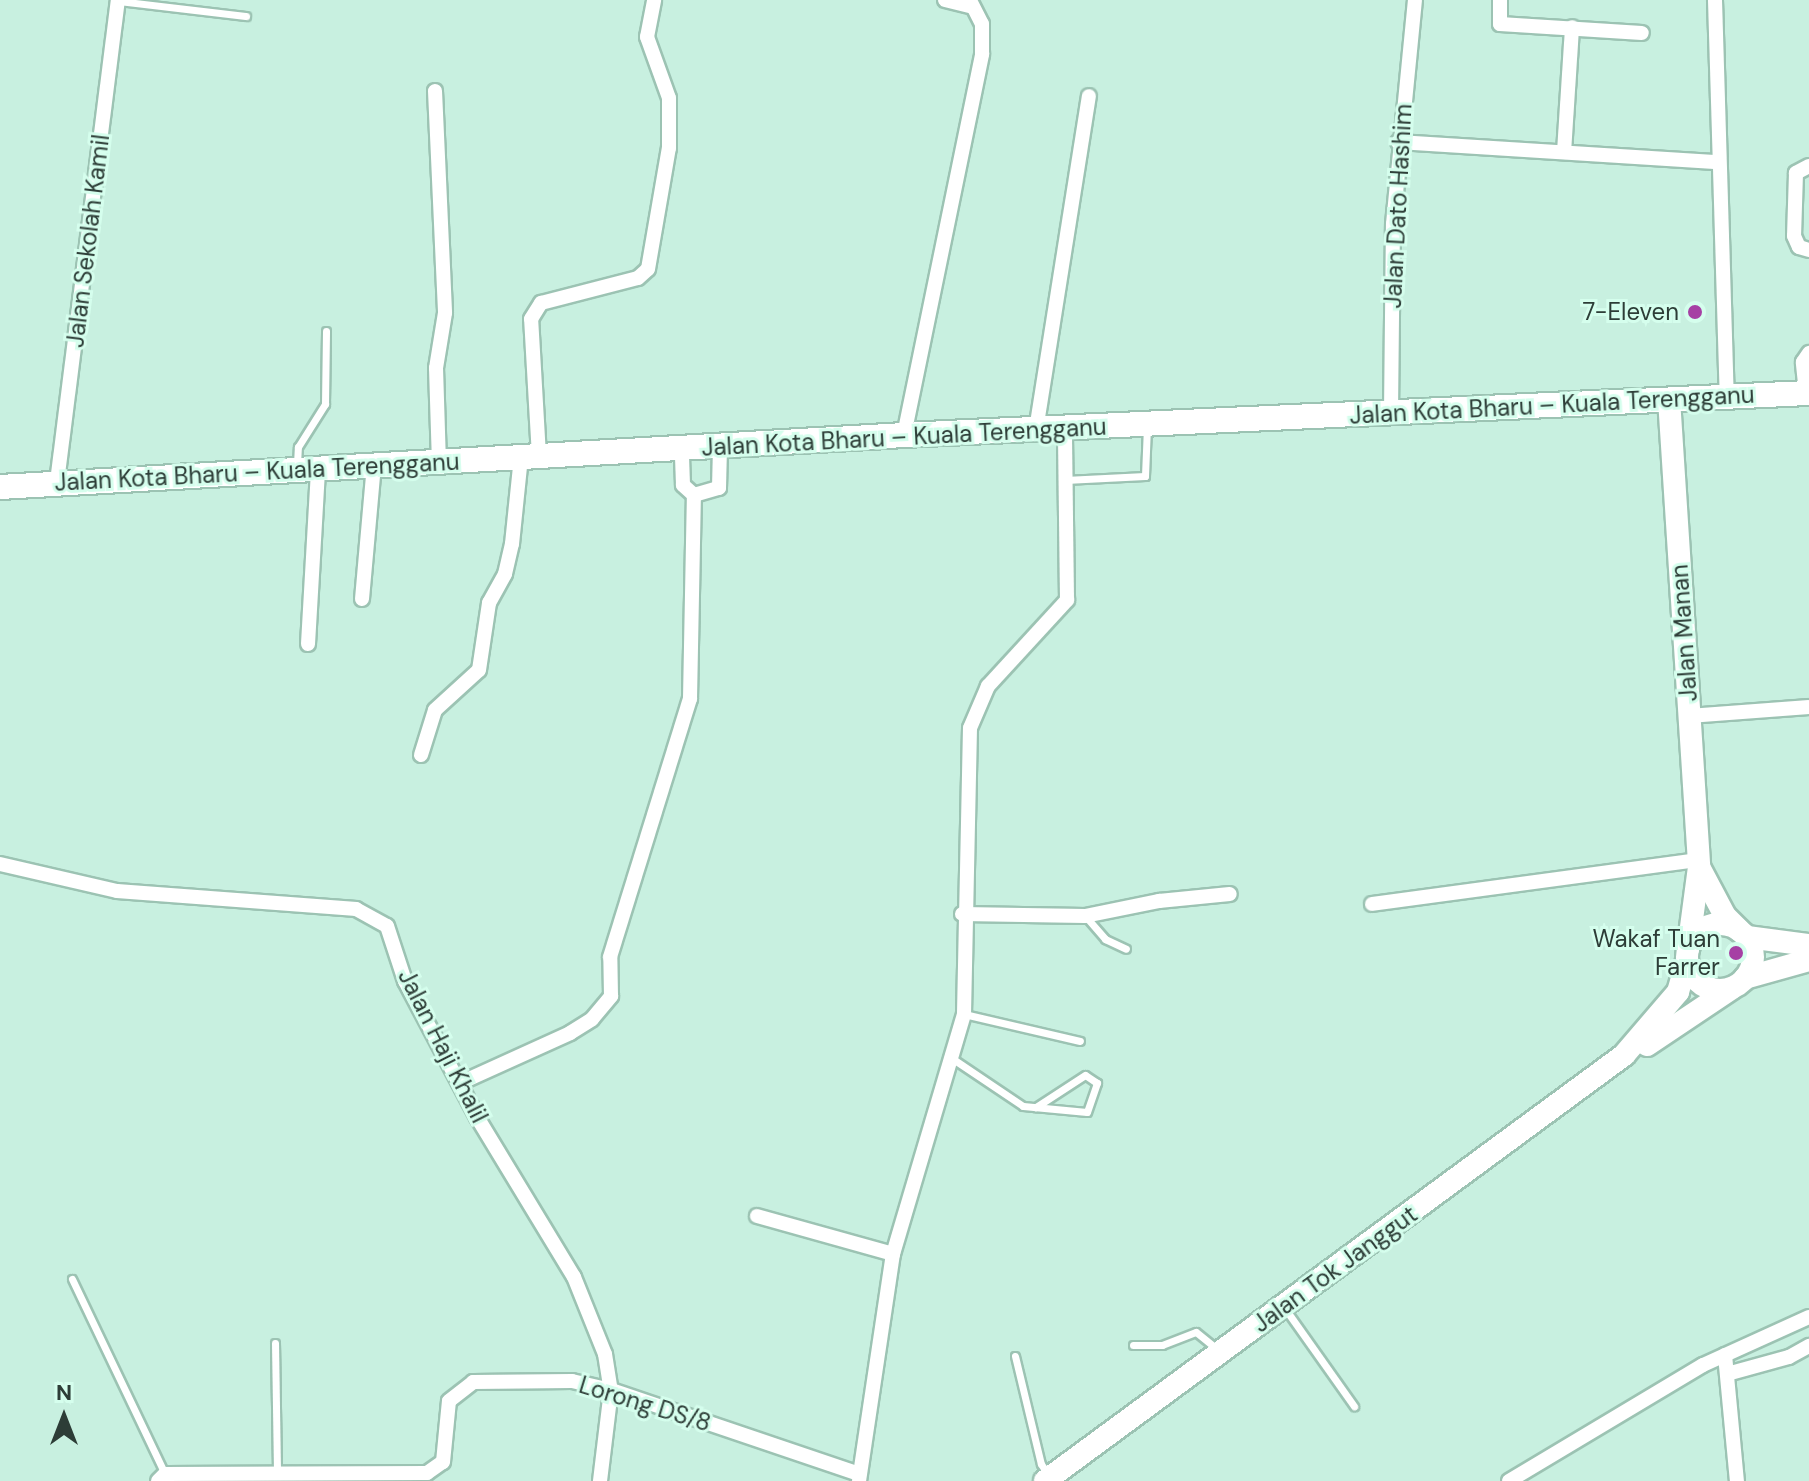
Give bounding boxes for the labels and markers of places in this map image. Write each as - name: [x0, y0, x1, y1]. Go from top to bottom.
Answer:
- place label: 7-Eleven: [1582, 298, 1679, 326]
- marker: 7-Eleven: [1686, 303, 1704, 321]
- place label: Wakaf Tuan Farrer: [1592, 925, 1720, 981]
- marker: Wakaf Tuan Farrer: [1727, 944, 1745, 962]

